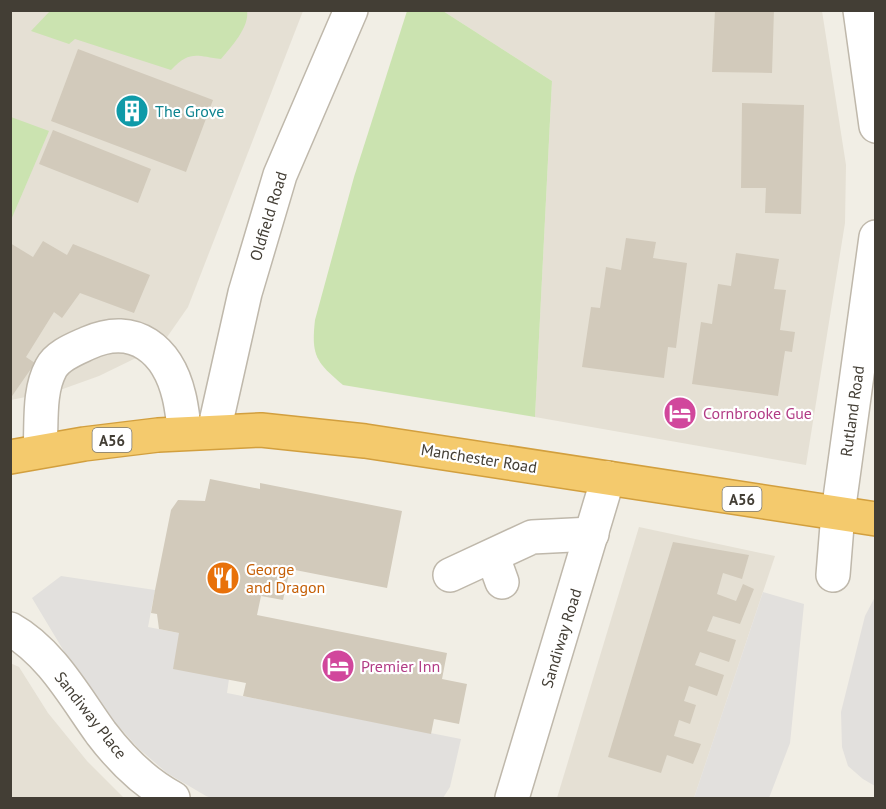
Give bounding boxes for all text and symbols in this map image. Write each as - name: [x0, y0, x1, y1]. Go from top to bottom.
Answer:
- building icon: The Grove: [114, 93, 150, 129]
- place label: The Grove: [155, 101, 224, 121]
- street label: Oldfield Road: [245, 169, 291, 263]
- street label: Rutland Road: [836, 364, 868, 458]
- hotel icon: Cornbrooke Gue: [662, 395, 698, 431]
- place label: Cornbrooke Gue: [703, 403, 812, 423]
- road number: A56: [92, 428, 132, 452]
- street label: Manchester Road: [420, 439, 538, 477]
- road number: A56: [722, 487, 762, 511]
- place label: George and Dragon: [246, 559, 325, 597]
- restaurant icon: George and Dragon: [205, 560, 241, 596]
- street label: Sandiway Road: [536, 586, 586, 690]
- hotel icon: Premier Inn: [320, 648, 356, 684]
- place label: Premier Inn: [361, 656, 440, 676]
- street label: Sandiway Place: [51, 667, 131, 763]

